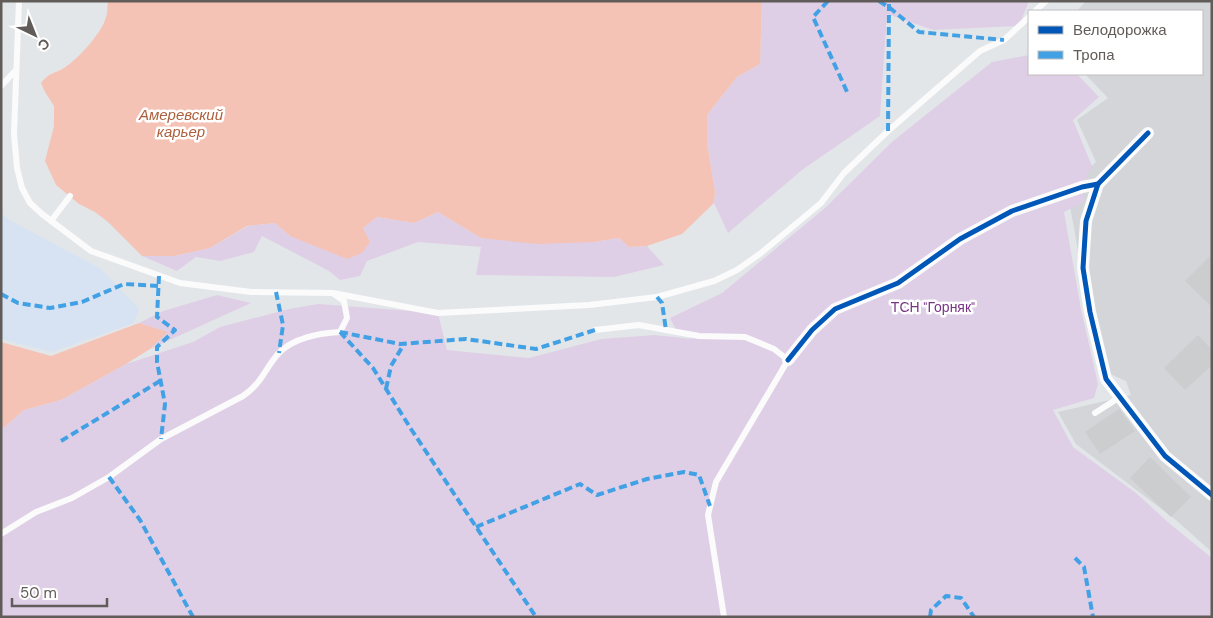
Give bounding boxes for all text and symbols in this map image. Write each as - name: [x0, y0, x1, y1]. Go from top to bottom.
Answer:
- north arrow: [10, 10, 60, 60]
- legend: [1028, 10, 1203, 75]
- text: Велодорожка: [1073, 20, 1167, 40]
- text: С: [34, 34, 54, 55]
- text: Тропа: [1073, 45, 1115, 65]
- water label: Амеревский карьер: [138, 105, 224, 142]
- park label: ТСН "Горняк": [891, 298, 975, 316]
- scale bar: [12, 576, 108, 608]
- text: 50 m: [20, 583, 57, 603]

